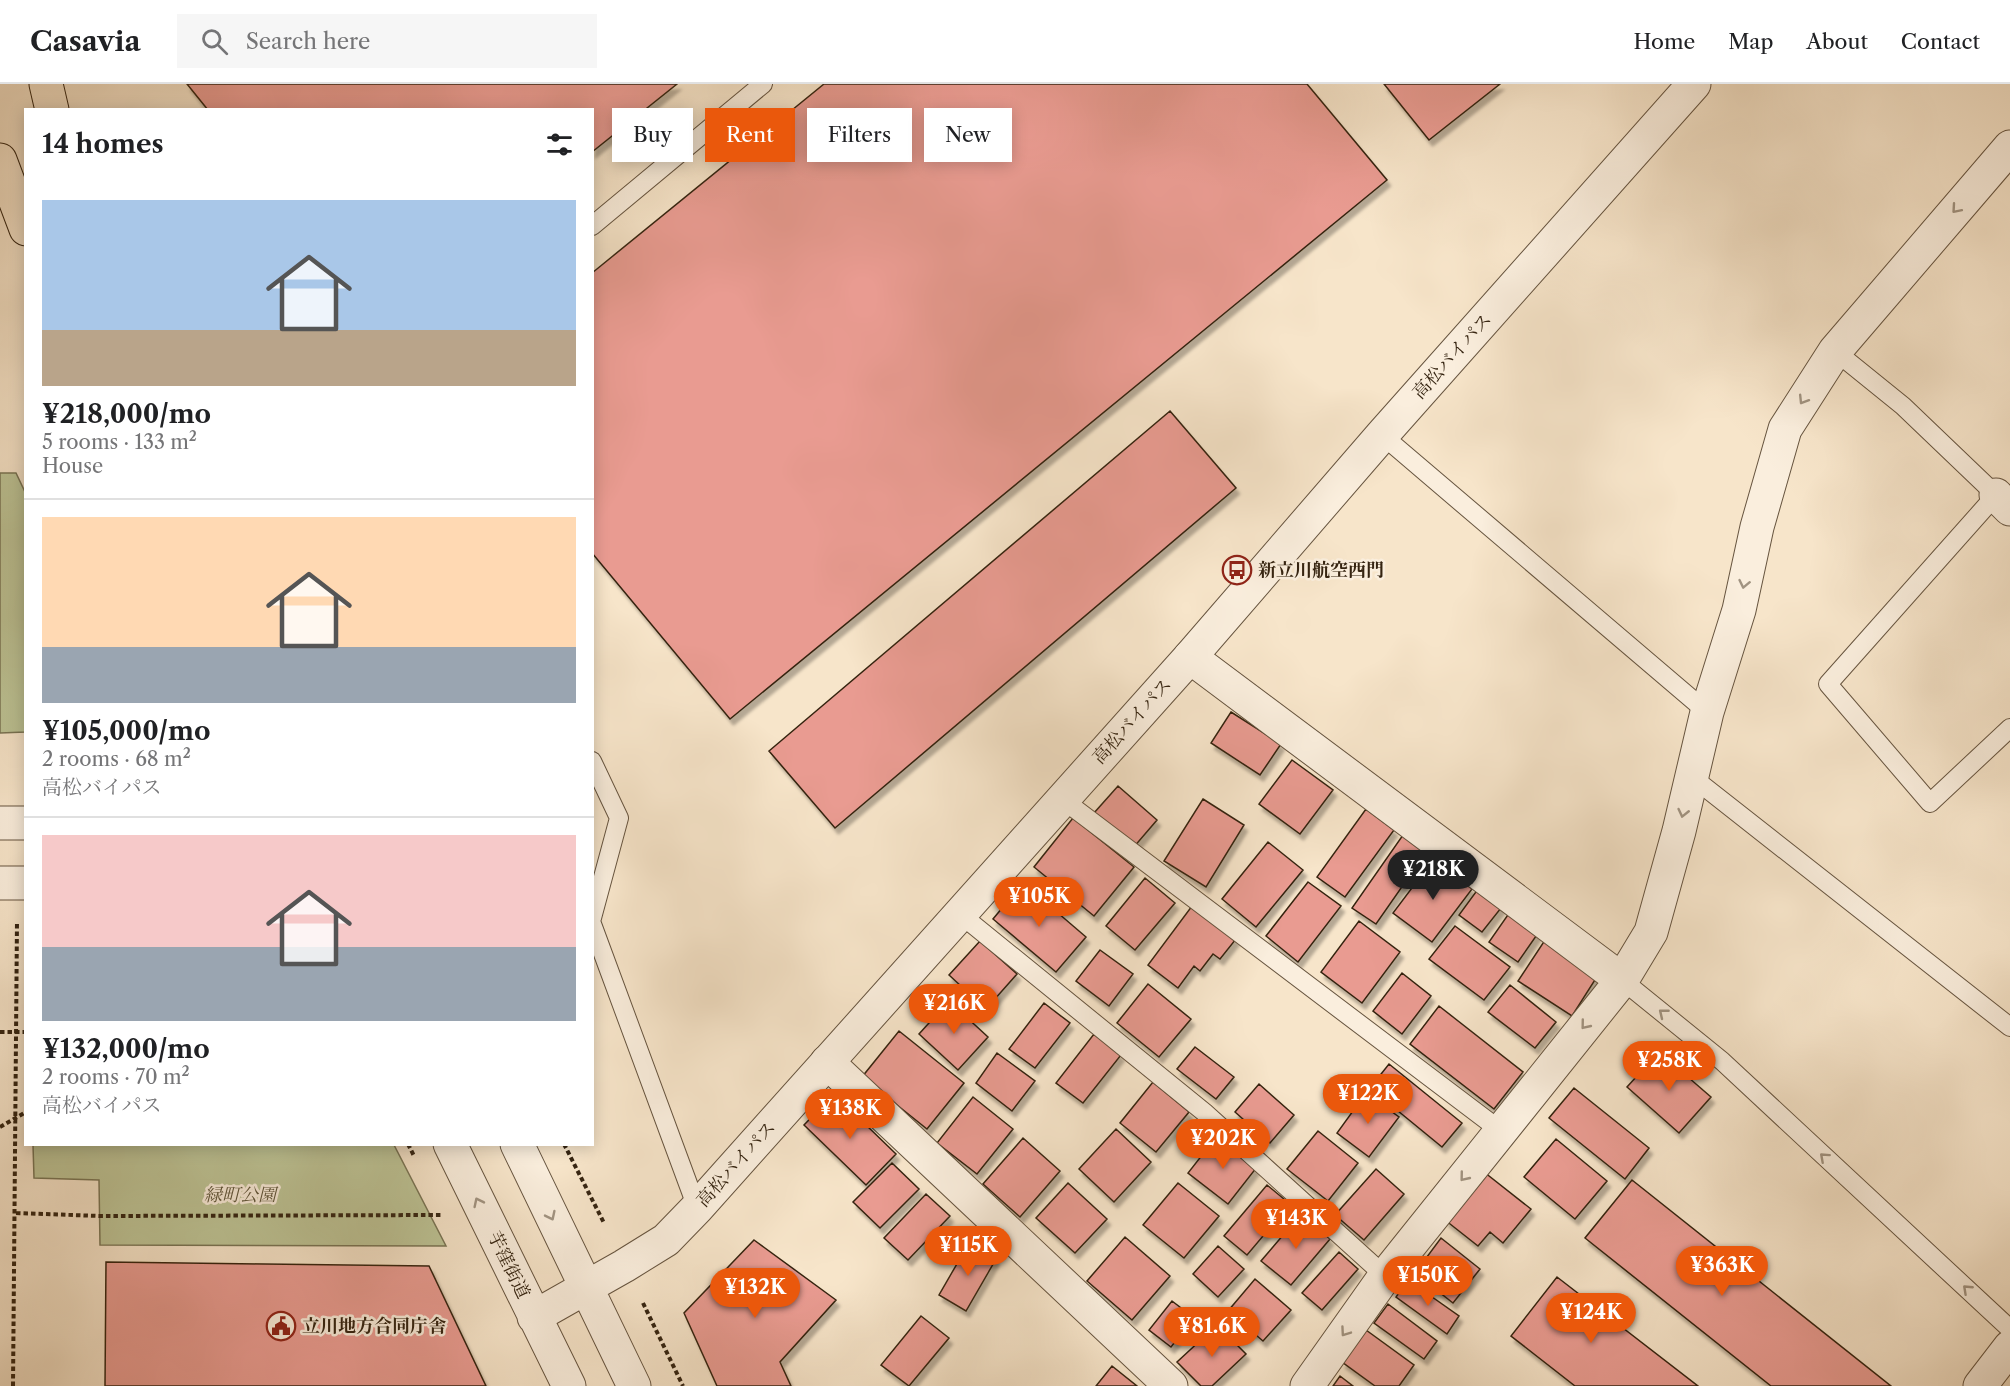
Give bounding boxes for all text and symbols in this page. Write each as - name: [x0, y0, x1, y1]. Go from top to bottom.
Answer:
- search box: [177, 14, 597, 68]
- text: Casavia: [30, 24, 141, 58]
- icon: search: [198, 25, 231, 58]
- text: Search here: [246, 28, 370, 55]
- text: Home: [1634, 29, 1695, 54]
- text: Map: [1728, 29, 1773, 54]
- text: About: [1806, 29, 1868, 54]
- text: Contact: [1901, 29, 1980, 54]
- chip: Buy: [612, 108, 693, 162]
- chip: Rent: [705, 108, 795, 162]
- chip: Filters: [807, 108, 912, 162]
- chip: New: [924, 108, 1012, 162]
- text: 14 homes: [42, 128, 164, 160]
- icon: filters: [543, 128, 576, 161]
- one-way arrow: [1952, 202, 1963, 213]
- icon: home: [255, 239, 363, 347]
- street label: 高松バイパス: [1408, 309, 1496, 403]
- one-way arrow: [1799, 394, 1811, 404]
- text: ¥218,000/mo: [42, 398, 211, 430]
- text: 5 rooms · 133 m²: [42, 430, 197, 454]
- text: House: [42, 454, 103, 478]
- bus stop icon: 新立川航空西門: [1221, 554, 1253, 586]
- icon: home: [255, 556, 363, 664]
- place label: 新立川航空西門: [1258, 559, 1384, 581]
- one-way arrow: [1739, 579, 1752, 589]
- street label: 高松バイパス: [1088, 674, 1176, 768]
- text: ¥105,000/mo: [42, 715, 210, 747]
- text: 2 rooms · 68 m²: [42, 747, 191, 771]
- text: 高松バイパス: [42, 775, 162, 799]
- one-way arrow: [1678, 808, 1691, 818]
- pin: ¥218K: [1391, 850, 1475, 901]
- text: ¥218K: [1402, 857, 1464, 881]
- icon: home: [255, 874, 363, 982]
- pin: ¥105K: [997, 877, 1081, 928]
- text: ¥105K: [1008, 884, 1070, 908]
- pin: ¥216K: [912, 984, 996, 1035]
- text: ¥216K: [923, 991, 985, 1015]
- one-way arrow: [1659, 1009, 1670, 1020]
- one-way arrow: [1582, 1018, 1593, 1029]
- text: ¥132,000/mo: [42, 1033, 210, 1065]
- pin: ¥258K: [1627, 1041, 1711, 1092]
- text: ¥258K: [1637, 1048, 1701, 1072]
- text: 2 rooms · 70 m²: [42, 1065, 190, 1089]
- pin: ¥122K: [1326, 1074, 1410, 1125]
- text: ¥122K: [1337, 1081, 1399, 1105]
- pin: ¥138K: [808, 1089, 892, 1140]
- text: 高松バイパス: [42, 1093, 162, 1117]
- text: ¥138K: [819, 1096, 881, 1120]
- street label: 高松バイパス: [692, 1117, 780, 1211]
- pin: ¥202K: [1181, 1119, 1265, 1170]
- text: ¥202K: [1190, 1126, 1256, 1150]
- one-way arrow: [1820, 1153, 1830, 1164]
- one-way arrow: [1460, 1171, 1471, 1182]
- park label: 緑町公園: [204, 1184, 279, 1206]
- one-way arrow: [474, 1197, 485, 1208]
- pin: ¥143K: [1254, 1199, 1338, 1250]
- text: ¥143K: [1265, 1206, 1327, 1230]
- one-way arrow: [543, 1210, 555, 1221]
- pin: ¥115K: [926, 1226, 1010, 1277]
- street label: 芋窪街道: [483, 1228, 535, 1302]
- text: ¥115K: [939, 1233, 997, 1257]
- pin: ¥363K: [1680, 1246, 1764, 1297]
- text: ¥363K: [1690, 1253, 1754, 1277]
- pin: ¥150K: [1386, 1256, 1470, 1307]
- text: ¥150K: [1397, 1263, 1459, 1287]
- pin: ¥132K: [713, 1268, 797, 1319]
- text: ¥132K: [724, 1275, 786, 1299]
- one-way arrow: [1963, 1285, 1974, 1296]
- pin: ¥124K: [1549, 1293, 1633, 1344]
- text: ¥124K: [1560, 1300, 1622, 1324]
- pin: ¥81.6K: [1163, 1307, 1261, 1358]
- public building icon: 立川地方合同庁舎: [265, 1310, 297, 1342]
- text: ¥81.6K: [1178, 1314, 1246, 1338]
- place label: 立川地方合同庁舎: [302, 1315, 446, 1337]
- one-way arrow: [1341, 1326, 1352, 1337]

